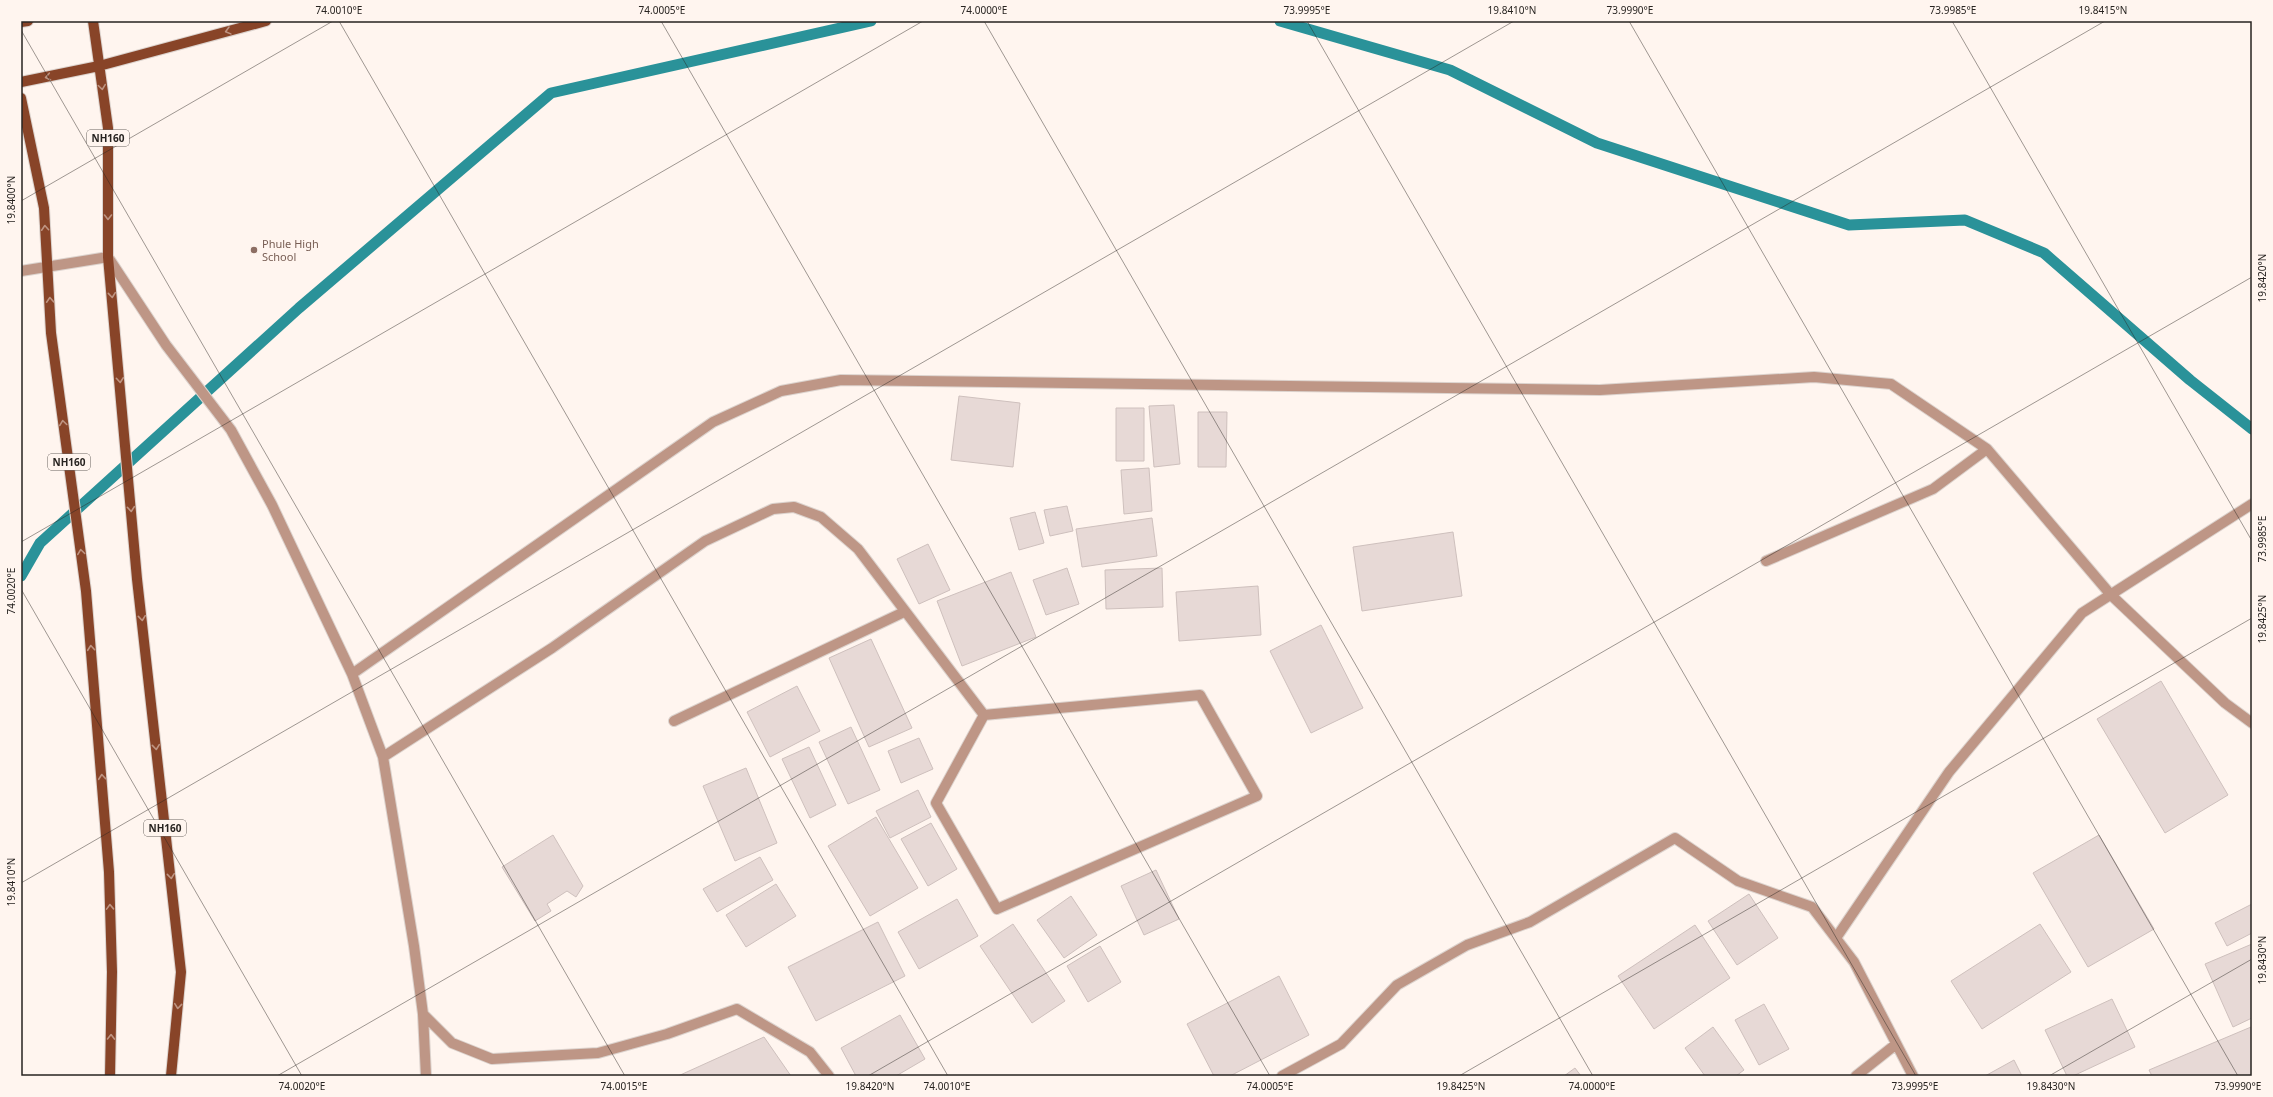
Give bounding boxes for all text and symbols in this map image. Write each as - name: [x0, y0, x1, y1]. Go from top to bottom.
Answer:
- text: 74.0010°E: [316, 3, 362, 17]
- text: 74.0005°E: [639, 3, 685, 17]
- text: 74.0000°E: [961, 3, 1007, 17]
- text: 73.9995°E: [1284, 3, 1330, 17]
- text: 19.8410°N: [1488, 3, 1536, 17]
- text: 73.9990°E: [1607, 3, 1653, 17]
- text: 73.9985°E: [1930, 3, 1976, 17]
- text: 19.8415°N: [2079, 3, 2127, 17]
- one-way arrow: [225, 26, 232, 35]
- one-way arrow: [44, 72, 51, 80]
- one-way arrow: [97, 84, 106, 90]
- road number: NH160: [87, 130, 129, 146]
- text: 19.8400°N: [4, 176, 18, 224]
- one-way arrow: [104, 214, 112, 220]
- one-way arrow: [41, 225, 50, 231]
- place label: Phule High School: [262, 236, 319, 264]
- marker: Phule High School: [249, 245, 259, 255]
- text: 19.8420°N: [2255, 254, 2269, 302]
- one-way arrow: [107, 292, 116, 298]
- one-way arrow: [45, 297, 54, 303]
- one-way arrow: [115, 377, 124, 383]
- one-way arrow: [59, 420, 68, 426]
- road number: NH160: [48, 454, 90, 470]
- one-way arrow: [127, 506, 136, 513]
- text: 73.9985°E: [2255, 516, 2269, 562]
- one-way arrow: [77, 549, 86, 555]
- text: 74.0020°E: [4, 568, 18, 614]
- text: 19.8425°N: [2255, 595, 2269, 643]
- one-way arrow: [137, 615, 146, 621]
- one-way arrow: [86, 645, 95, 651]
- one-way arrow: [151, 744, 160, 750]
- one-way arrow: [98, 774, 107, 780]
- road number: NH160: [144, 820, 186, 836]
- text: 19.8410°N: [4, 858, 18, 906]
- one-way arrow: [166, 873, 175, 879]
- one-way arrow: [106, 904, 114, 910]
- text: 19.8430°N: [2255, 936, 2269, 984]
- one-way arrow: [174, 1003, 183, 1009]
- one-way arrow: [106, 1034, 115, 1040]
- text: 74.0020°E: [279, 1079, 325, 1093]
- text: 74.0015°E: [601, 1079, 647, 1093]
- text: 19.8420°N: [846, 1079, 894, 1093]
- text: 74.0010°E: [924, 1079, 970, 1093]
- text: 74.0005°E: [1247, 1079, 1293, 1093]
- text: 19.8425°N: [1437, 1079, 1485, 1093]
- text: 74.0000°E: [1569, 1079, 1615, 1093]
- text: 73.9995°E: [1892, 1079, 1938, 1093]
- text: 19.8430°N: [2027, 1079, 2075, 1093]
- text: 73.9990°E: [2215, 1079, 2261, 1093]

